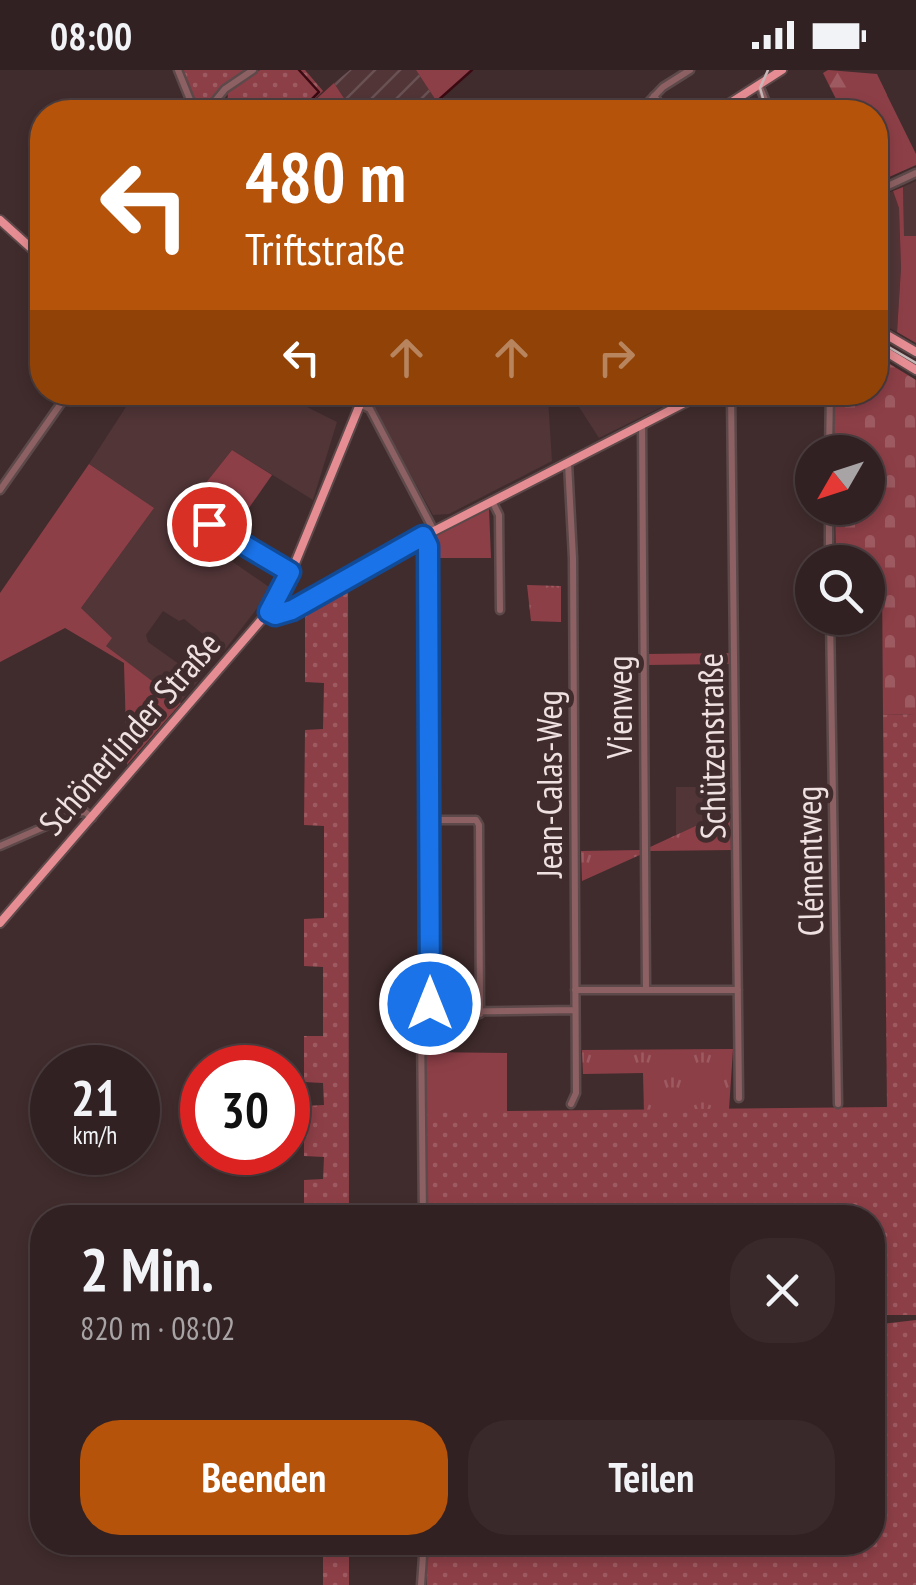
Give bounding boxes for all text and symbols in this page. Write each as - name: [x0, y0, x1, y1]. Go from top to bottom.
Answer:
- text: 08:00: [50, 11, 132, 60]
- text: 480 m: [245, 131, 406, 221]
- icon: left: [80, 140, 210, 270]
- text: Triftstraße: [245, 219, 405, 277]
- icon: left: [274, 330, 329, 385]
- icon: ahead: [379, 330, 434, 385]
- icon: ahead: [484, 330, 539, 385]
- icon: right: [589, 330, 644, 385]
- north arrow: [795, 435, 885, 525]
- map controls: [795, 435, 885, 635]
- pin: [167, 482, 252, 567]
- icon: arrive: [182, 497, 237, 552]
- button: search: [795, 545, 885, 635]
- street label: Schönerlinder Straße: [28, 622, 230, 844]
- street label: Schützenstraße: [686, 652, 736, 840]
- street label: Vienweg: [596, 655, 642, 760]
- street label: Jean-Calas-Weg: [526, 690, 572, 879]
- street label: Clémentweg: [785, 785, 833, 937]
- position arrow: [378, 952, 482, 1056]
- speed limit sign: 30: [180, 1045, 310, 1175]
- text: 21: [71, 1065, 119, 1130]
- text: km/h: [73, 1119, 117, 1151]
- text: 2 Min.: [80, 1230, 214, 1308]
- button: close: [730, 1238, 835, 1343]
- text: 820 m · 08:02: [80, 1307, 235, 1349]
- button: Beenden: [80, 1420, 448, 1535]
- button: Teilen: [468, 1420, 835, 1535]

